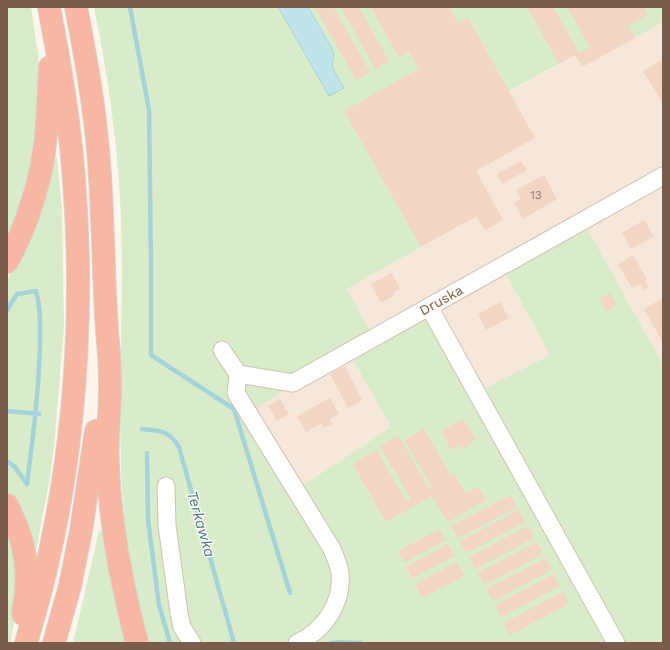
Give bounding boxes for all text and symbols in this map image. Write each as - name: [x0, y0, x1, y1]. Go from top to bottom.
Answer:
- house number: 13: [530, 188, 542, 202]
- street label: Druska: [416, 281, 466, 319]
- water label: Terkawka: [183, 489, 219, 559]

